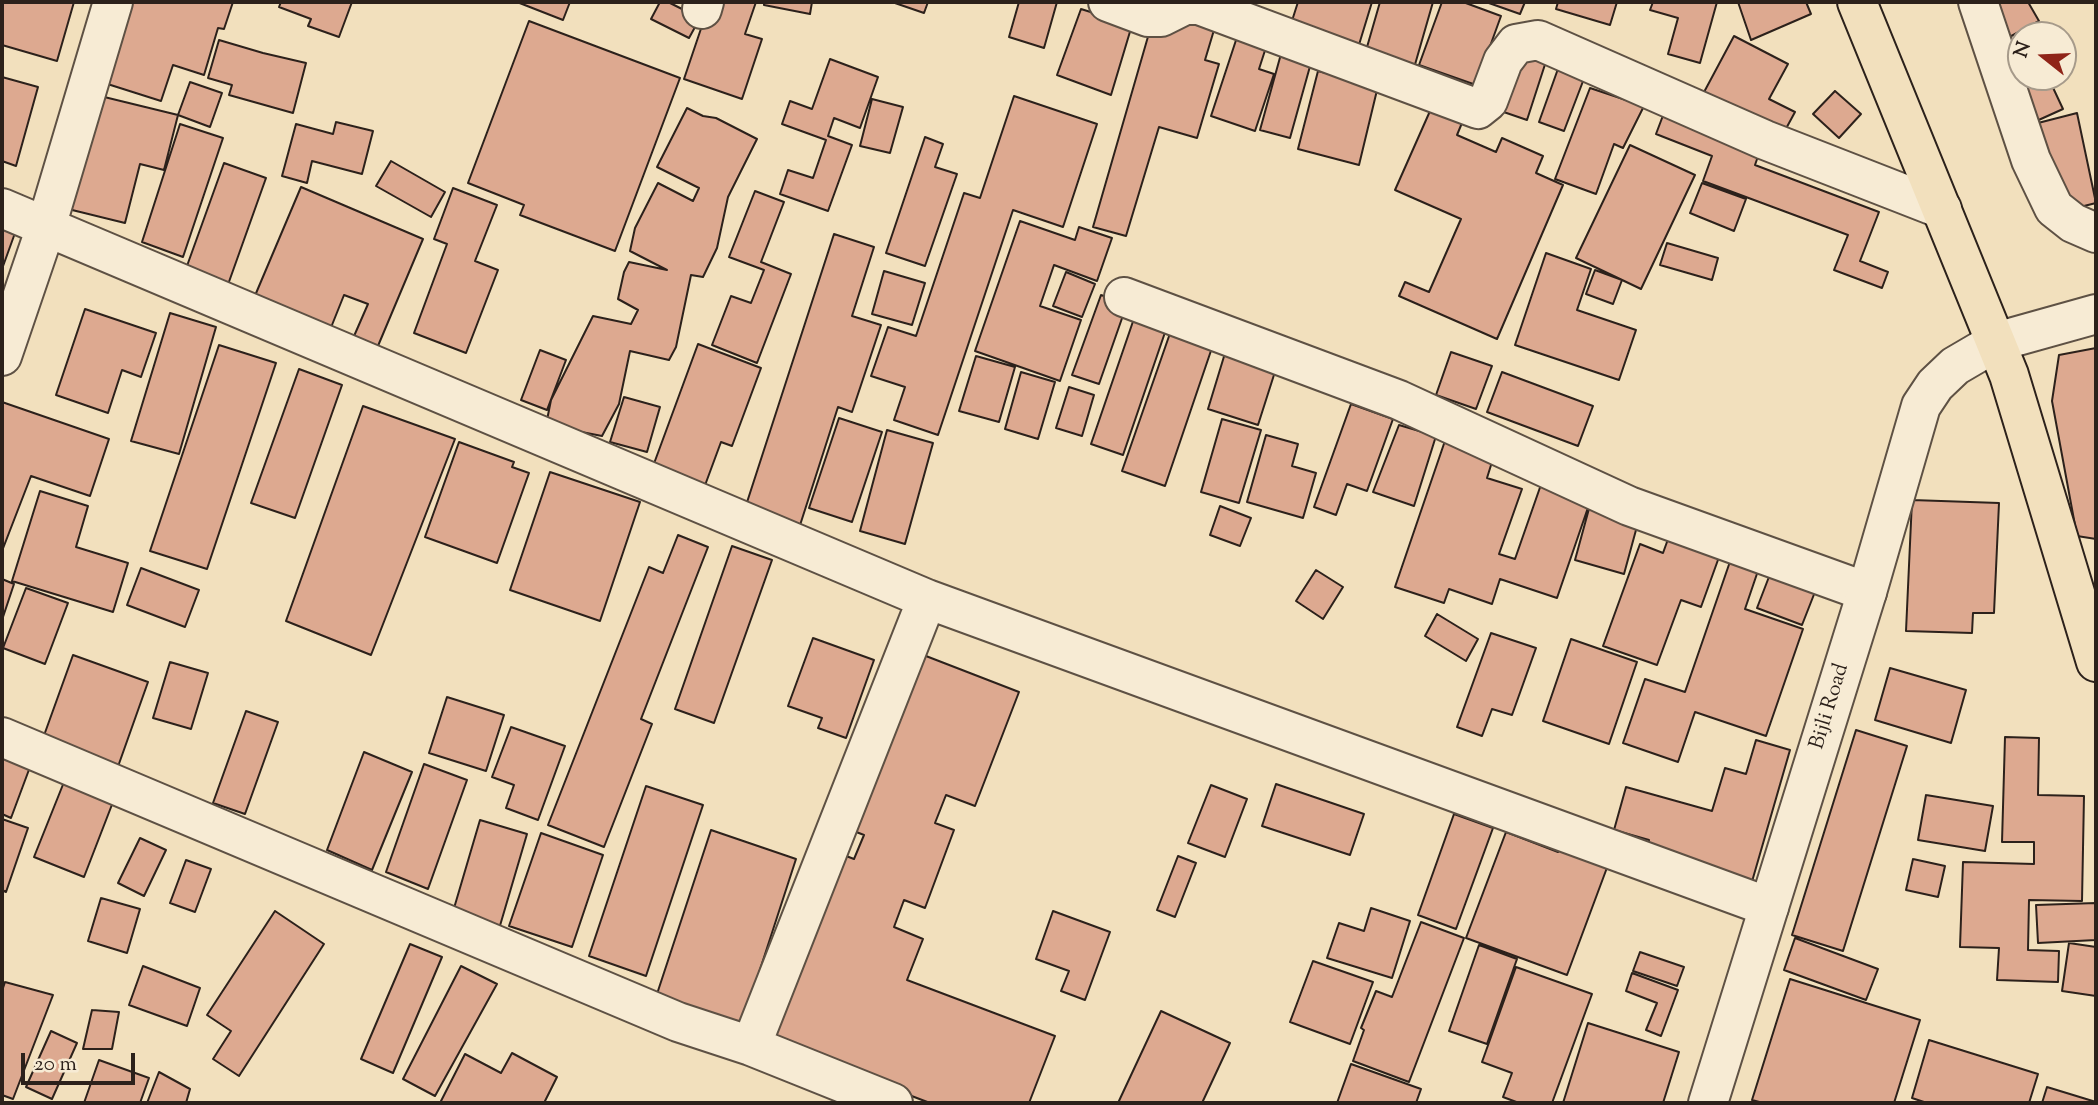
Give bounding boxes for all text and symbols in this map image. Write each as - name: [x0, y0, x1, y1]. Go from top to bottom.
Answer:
- north arrow: [2007, 21, 2077, 91]
- text: N: [2008, 39, 2039, 61]
- street label: Bijli Road: [1806, 661, 1856, 753]
- scale bar: [24, 1038, 138, 1082]
- text: 20 m: [34, 1050, 77, 1080]

